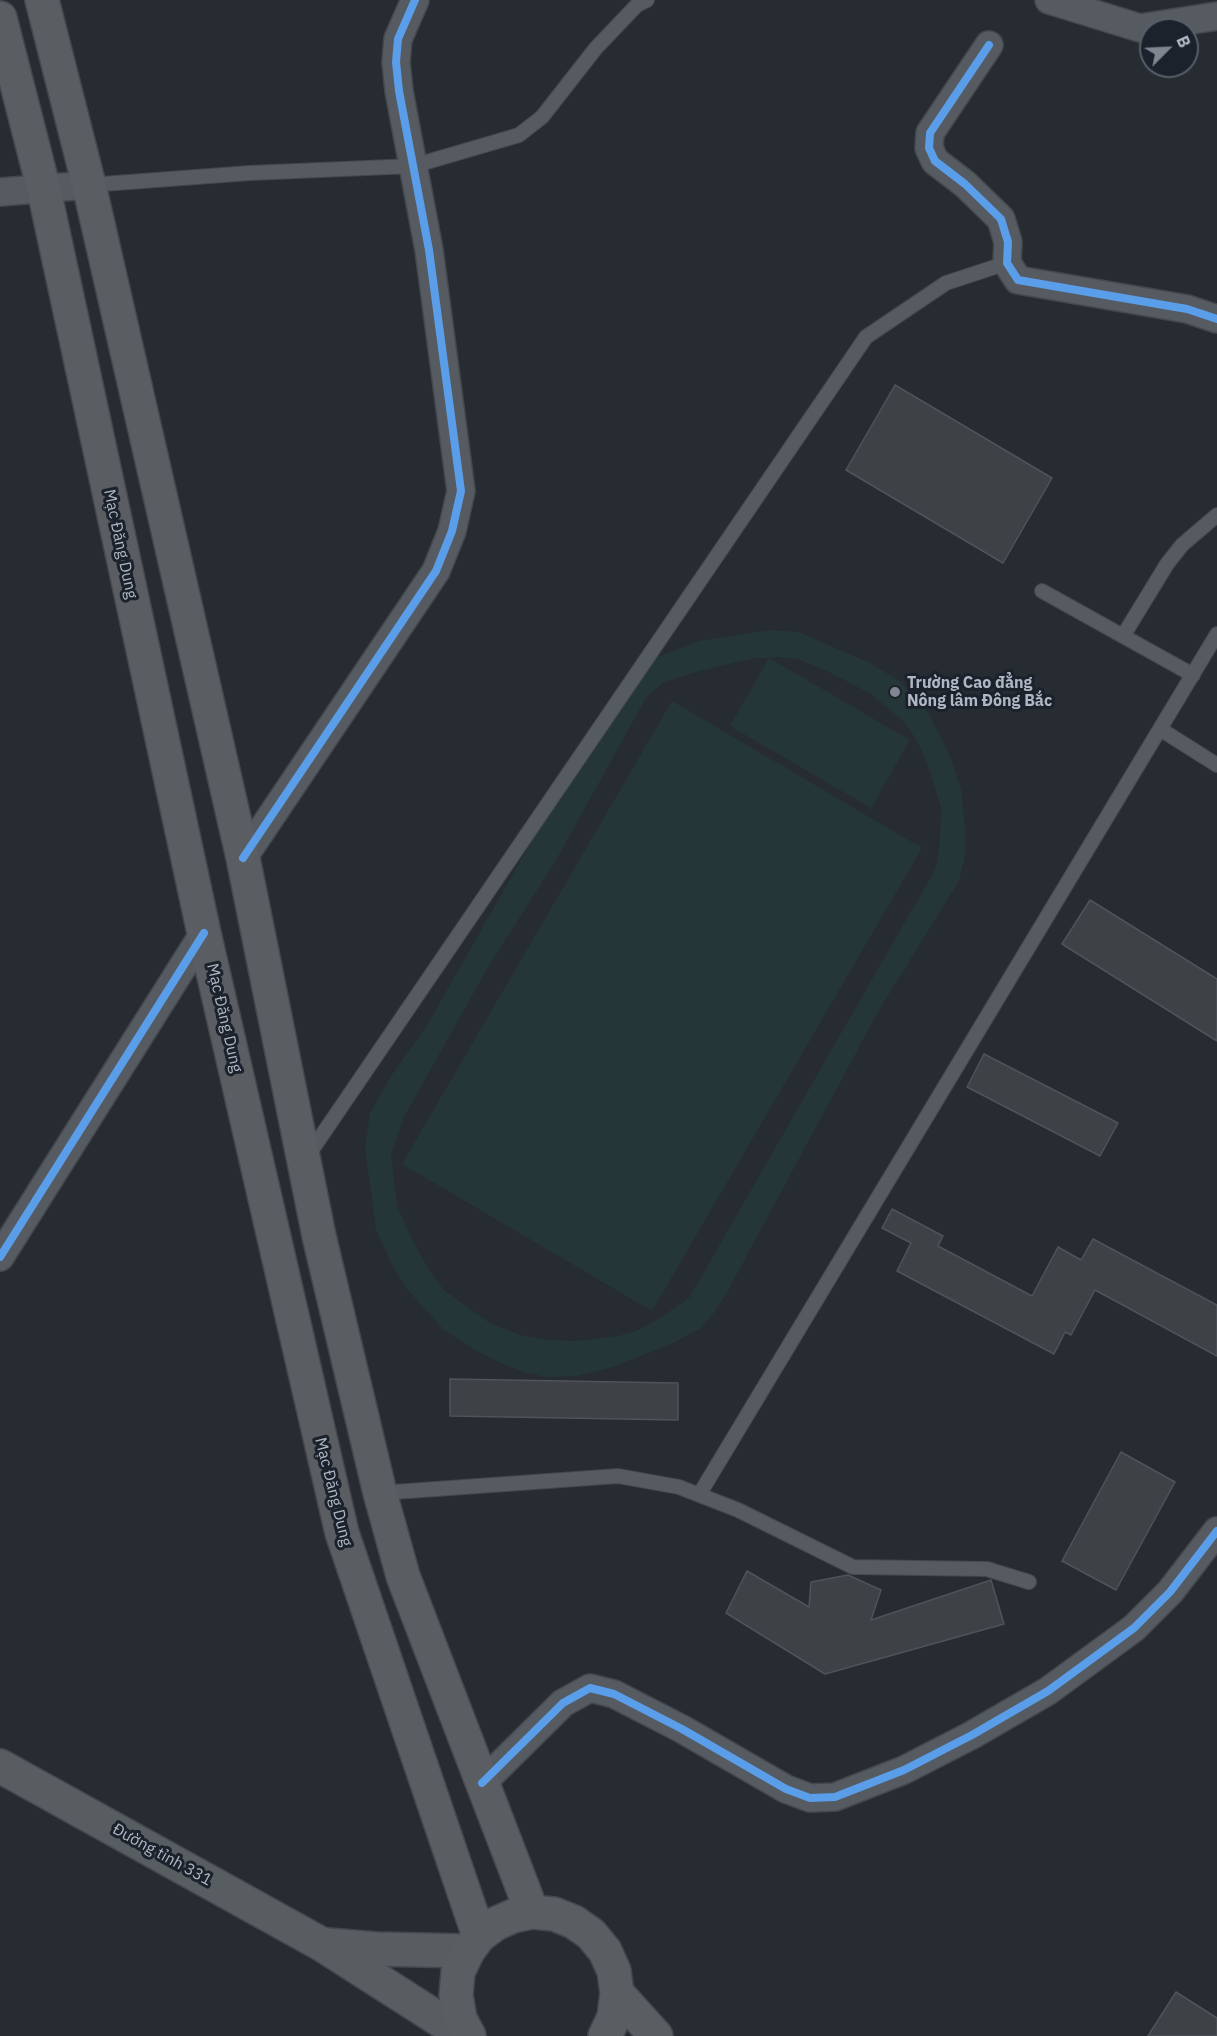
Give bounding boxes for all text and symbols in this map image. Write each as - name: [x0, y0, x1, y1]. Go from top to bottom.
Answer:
- north arrow: [1139, 18, 1199, 78]
- text: B: [1172, 33, 1195, 50]
- street label: Mạc Đăng Dung: [99, 488, 141, 600]
- place label: Trường Cao đẳng Nông lâm Đông Bắc: [907, 673, 1052, 711]
- marker: Trường Cao đẳng Nông lâm Đông Bắc: [888, 685, 902, 699]
- street label: Mạc Đăng Dung: [202, 962, 246, 1074]
- street label: Mạc Đăng Dung: [310, 1436, 356, 1548]
- street label: Đường tỉnh 331: [109, 1820, 215, 1890]

